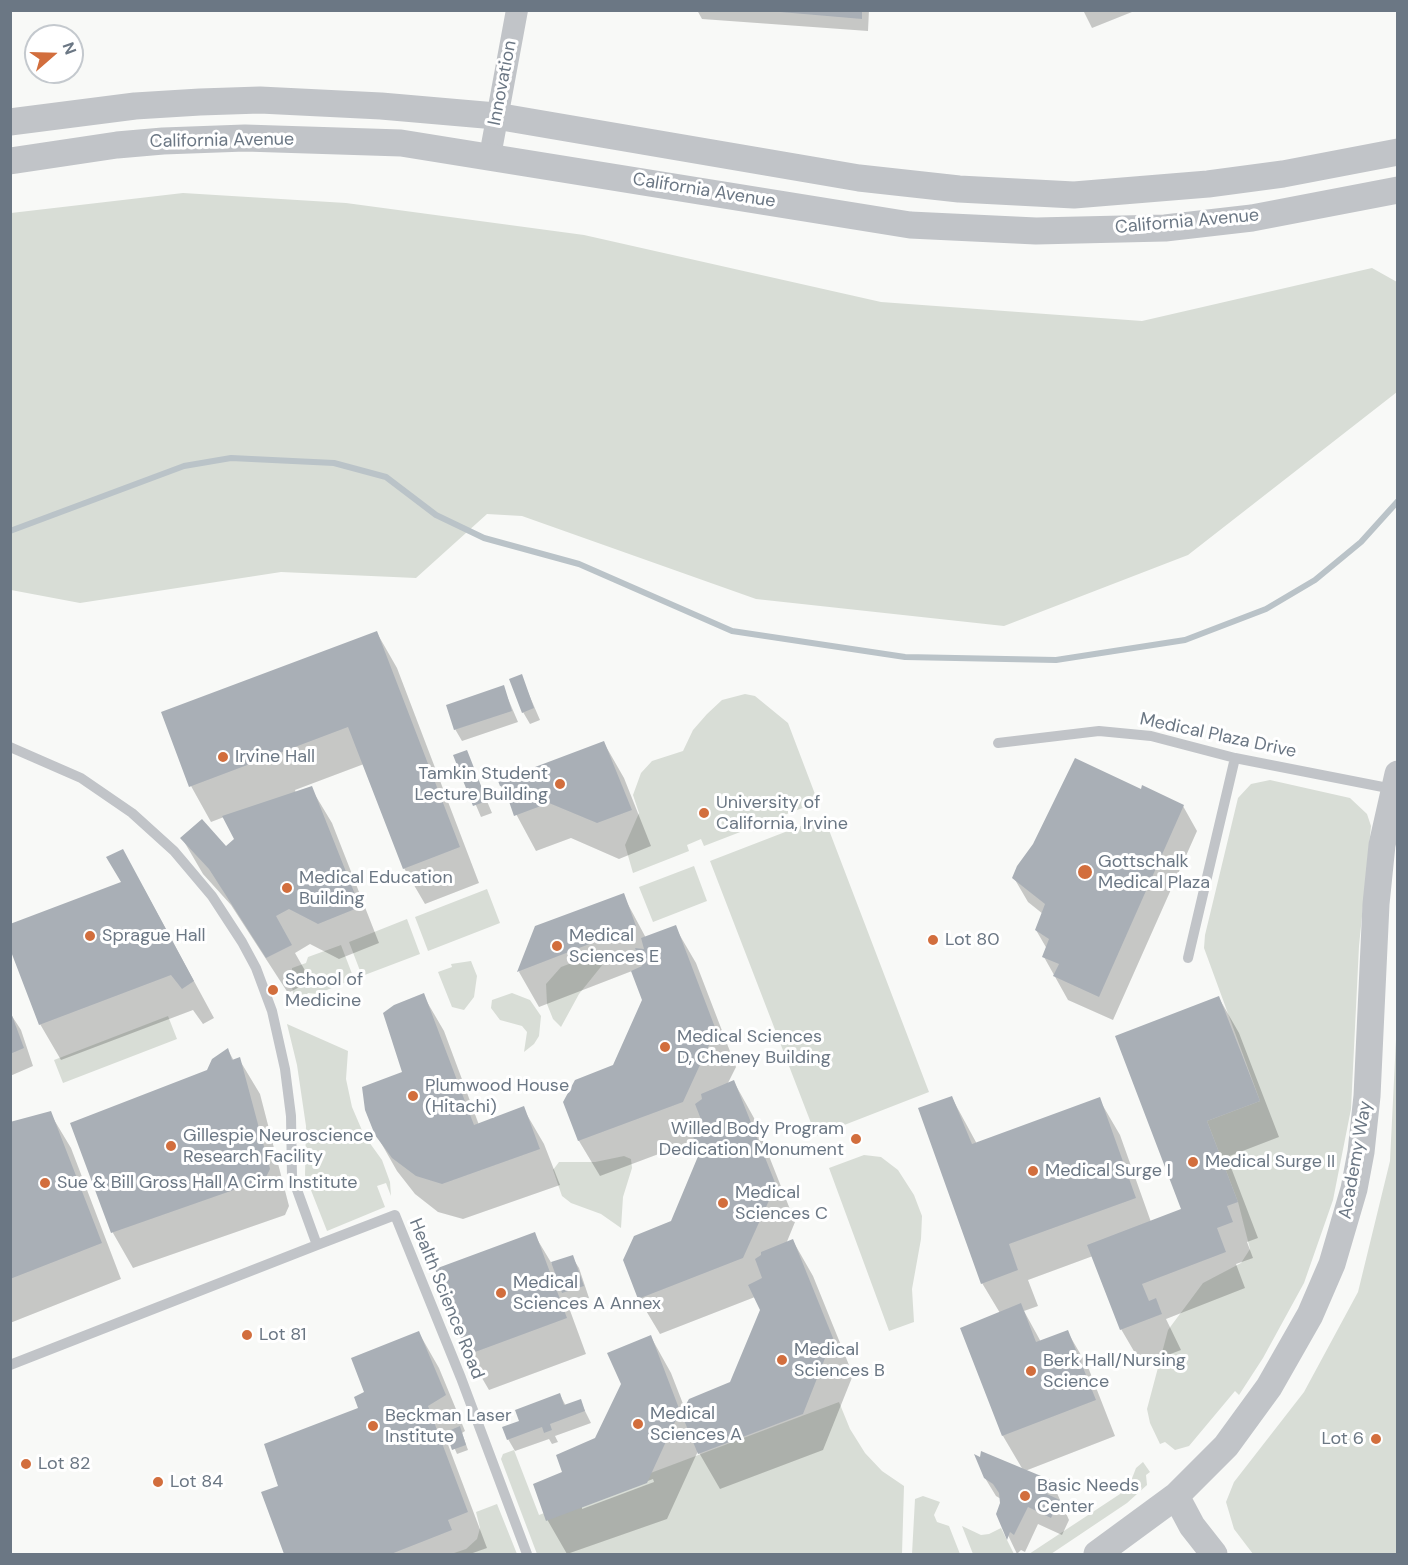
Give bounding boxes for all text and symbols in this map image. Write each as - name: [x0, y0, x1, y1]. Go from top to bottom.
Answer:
- north arrow: [24, 24, 84, 84]
- text: N: [58, 39, 81, 57]
- street label: Innovation: [484, 39, 522, 127]
- street label: California Avenue: [150, 129, 294, 153]
- street label: California Avenue: [631, 169, 777, 213]
- street label: California Avenue: [1114, 205, 1260, 239]
- street label: Medical Plaza Drive: [1138, 709, 1298, 763]
- place label: Irvine Hall: [235, 746, 315, 768]
- marker: Irvine Hall: [216, 750, 230, 764]
- place label: Tamkin Student Lecture Building: [414, 763, 548, 806]
- marker: Tamkin Student Lecture Building: [553, 777, 567, 791]
- place label: University of California, Irvine: [716, 792, 848, 834]
- marker: University of California, Irvine: [697, 806, 711, 820]
- place label: Gottschalk Medical Plaza: [1098, 851, 1210, 894]
- marker: Gottschalk Medical Plaza: [1076, 863, 1094, 881]
- place label: Medical Education Building: [299, 867, 453, 910]
- marker: Medical Education Building: [280, 881, 294, 895]
- place label: Sprague Hall: [102, 925, 206, 947]
- place label: Medical Sciences E: [569, 925, 659, 968]
- marker: Sprague Hall: [83, 929, 97, 943]
- place label: Lot 80: [945, 929, 1000, 951]
- marker: Lot 80: [926, 933, 940, 947]
- marker: Medical Sciences E: [550, 939, 564, 953]
- place label: School of Medicine: [285, 969, 363, 1012]
- marker: School of Medicine: [266, 983, 280, 997]
- place label: Medical Sciences D, Cheney Building: [677, 1026, 831, 1068]
- marker: Medical Sciences D, Cheney Building: [658, 1040, 672, 1054]
- place label: Plumwood House (Hitachi): [425, 1075, 569, 1118]
- marker: Plumwood House (Hitachi): [406, 1089, 420, 1103]
- street label: Academy Way: [1335, 1099, 1377, 1221]
- place label: Willed Body Program Dedication Monument: [659, 1118, 844, 1160]
- place label: Gillespie Neuroscience Research Facility: [183, 1125, 374, 1168]
- marker: Willed Body Program Dedication Monument: [849, 1132, 863, 1146]
- marker: Gillespie Neuroscience Research Facility: [164, 1139, 178, 1153]
- place label: Medical Surge II: [1205, 1151, 1335, 1173]
- marker: Medical Surge II: [1186, 1155, 1200, 1169]
- place label: Medical Surge I: [1045, 1160, 1171, 1182]
- marker: Medical Surge I: [1026, 1164, 1040, 1178]
- place label: Sue & Bill Gross Hall A Cirm Institute: [57, 1172, 358, 1194]
- marker: Sue & Bill Gross Hall A Cirm Institute: [38, 1176, 52, 1190]
- place label: Medical Sciences C: [735, 1182, 828, 1224]
- marker: Medical Sciences C: [716, 1196, 730, 1210]
- street label: Health Science Road: [404, 1216, 488, 1382]
- place label: Medical Sciences A Annex: [513, 1272, 661, 1314]
- marker: Medical Sciences A Annex: [494, 1286, 508, 1300]
- place label: Lot 81: [259, 1324, 306, 1346]
- marker: Lot 81: [240, 1328, 254, 1342]
- place label: Medical Sciences B: [794, 1339, 885, 1382]
- place label: Berk Hall/Nursing Science: [1043, 1350, 1186, 1392]
- marker: Medical Sciences B: [775, 1353, 789, 1367]
- marker: Berk Hall/Nursing Science: [1024, 1364, 1038, 1378]
- place label: Medical Sciences A: [650, 1403, 742, 1446]
- place label: Beckman Laser Institute: [385, 1405, 512, 1448]
- marker: Medical Sciences A: [631, 1417, 645, 1431]
- marker: Beckman Laser Institute: [366, 1419, 380, 1433]
- place label: Lot 6: [1321, 1428, 1364, 1450]
- marker: Lot 6: [1369, 1432, 1383, 1446]
- place label: Lot 82: [38, 1453, 90, 1475]
- marker: Lot 82: [19, 1457, 33, 1471]
- place label: Lot 84: [170, 1471, 223, 1493]
- marker: Lot 84: [151, 1475, 165, 1489]
- place label: Basic Needs Center: [1037, 1475, 1139, 1518]
- marker: Basic Needs Center: [1018, 1489, 1032, 1503]

